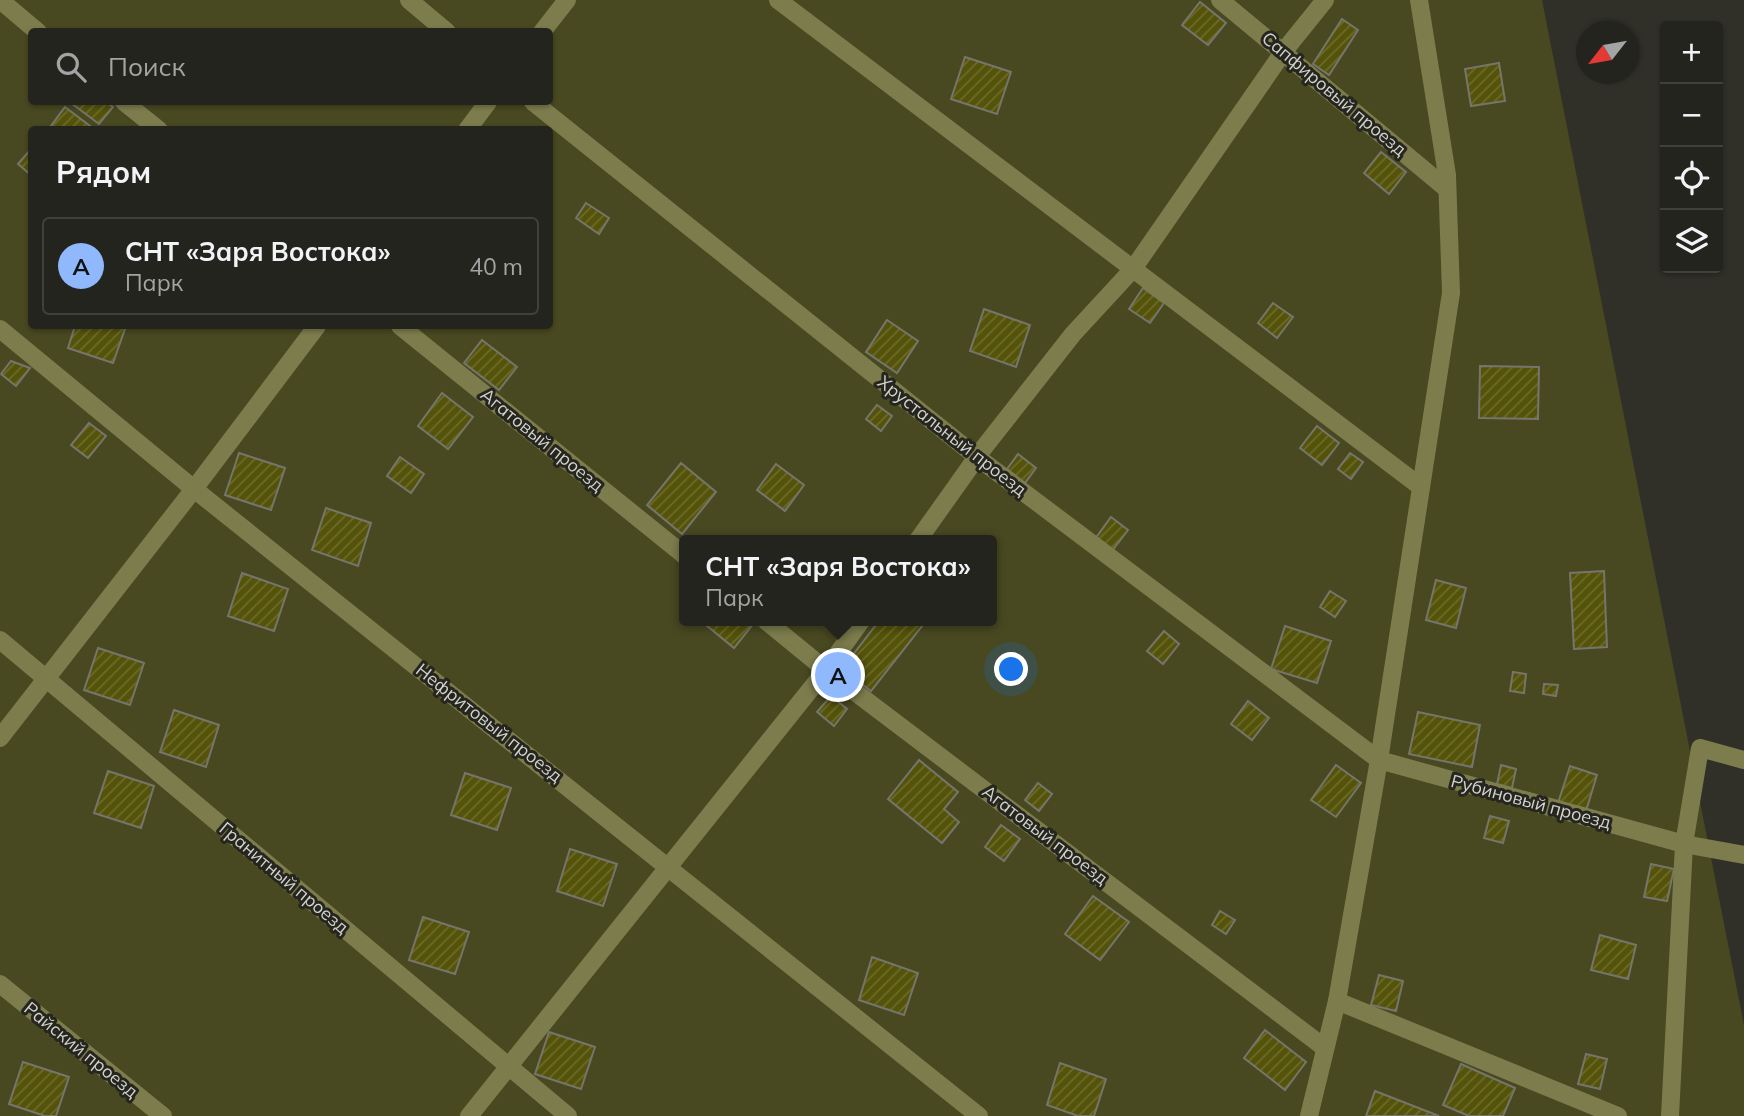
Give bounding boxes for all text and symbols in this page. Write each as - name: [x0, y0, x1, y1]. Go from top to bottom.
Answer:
- north arrow: [1576, 21, 1639, 84]
- map controls: [1660, 21, 1723, 273]
- button: +: [1660, 21, 1723, 84]
- street label: Сапфировый проезд: [1257, 26, 1411, 161]
- search box: [28, 28, 553, 105]
- icon: search: [52, 48, 90, 86]
- text: Поиск: [108, 50, 186, 83]
- button: −: [1660, 84, 1723, 147]
- button: locate: [1660, 147, 1723, 210]
- text: Рядом: [56, 153, 151, 191]
- button: layers: [1660, 210, 1723, 273]
- text: СНТ «Заря Востока»: [125, 235, 390, 268]
- text: A: [72, 252, 90, 281]
- text: 40 m: [469, 252, 523, 281]
- text: Парк: [125, 268, 183, 297]
- street label: Хрустальный проезд: [873, 370, 1031, 501]
- street label: Агатовый проезд: [476, 383, 609, 496]
- popup: [679, 535, 997, 626]
- text: СНТ «Заря Востока»: [705, 550, 971, 583]
- text: Парк: [705, 583, 763, 612]
- pin: A: [815, 649, 861, 701]
- your location: [994, 652, 1028, 686]
- street label: Нефритовый проезд: [411, 658, 567, 787]
- street label: Рубиновый проезд: [1448, 769, 1614, 834]
- street label: Агатовый проезд: [978, 780, 1113, 890]
- street label: Гранитный проезд: [215, 817, 354, 939]
- street label: Райский проезд: [19, 996, 143, 1103]

